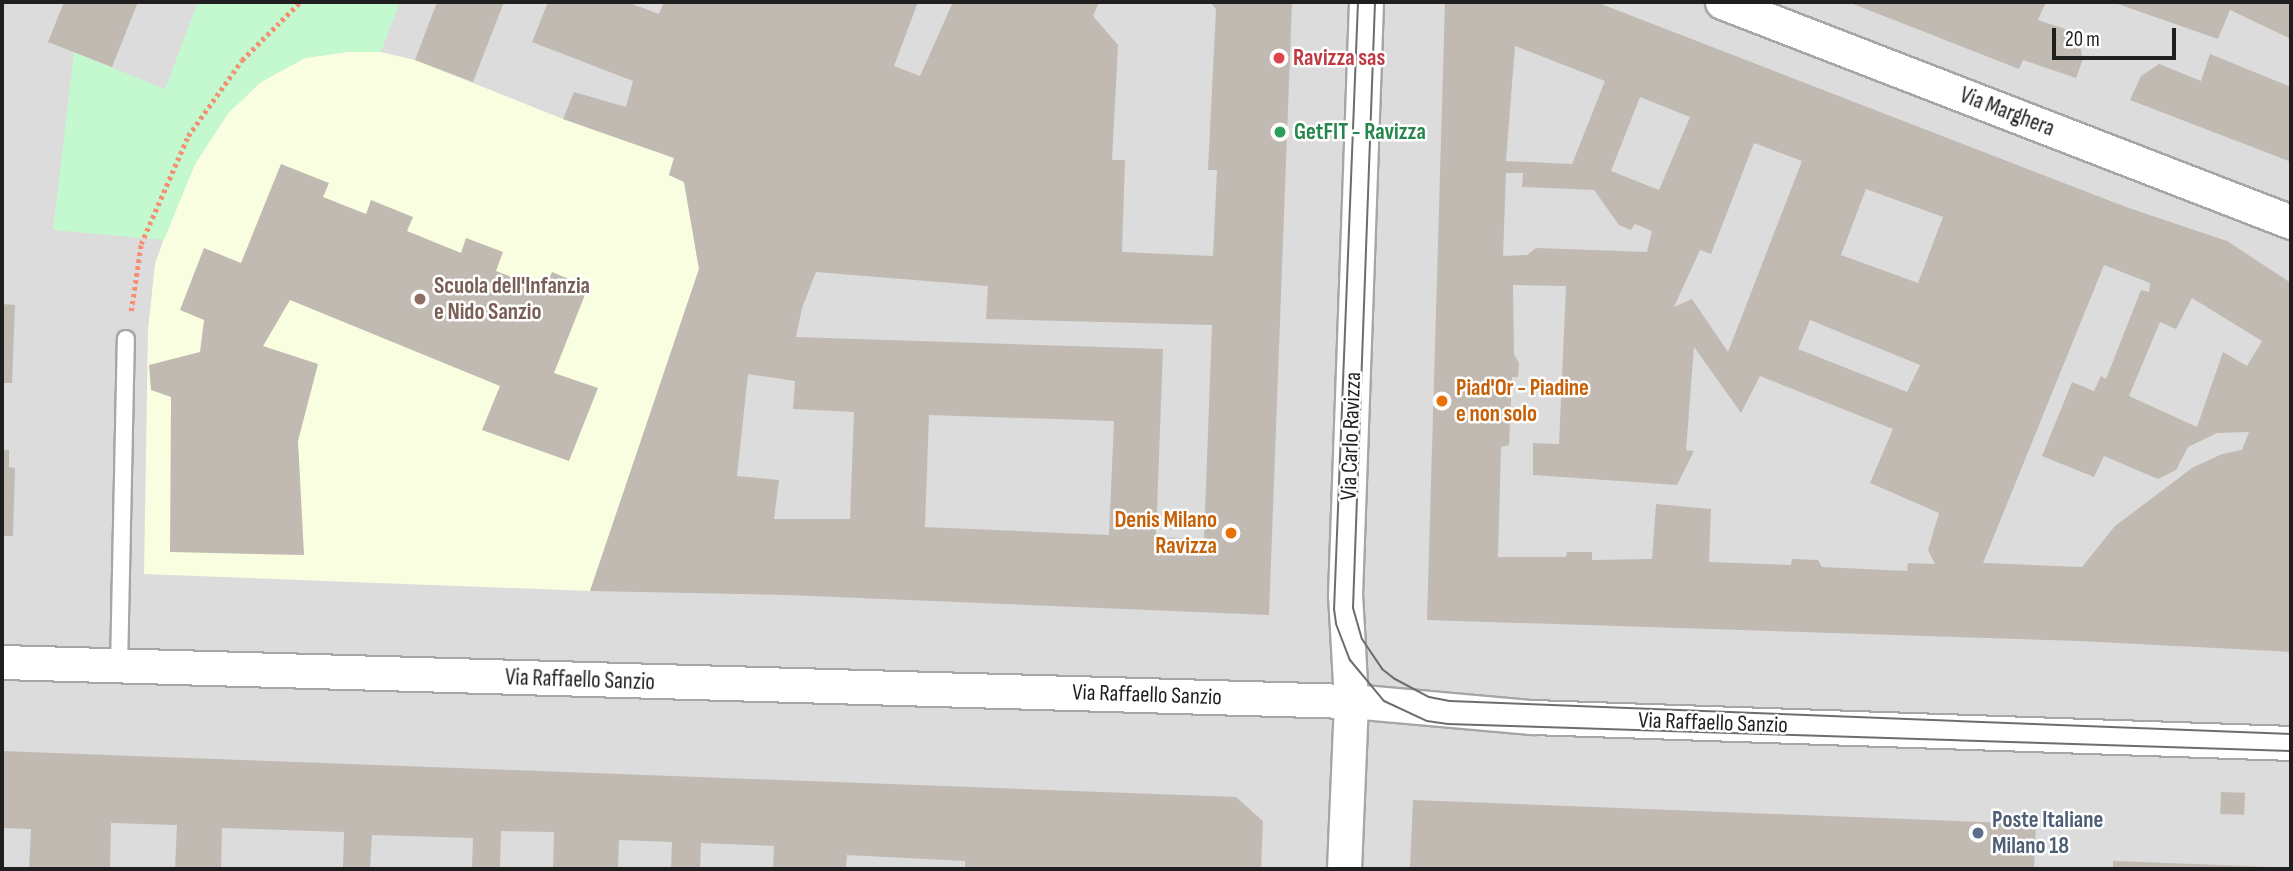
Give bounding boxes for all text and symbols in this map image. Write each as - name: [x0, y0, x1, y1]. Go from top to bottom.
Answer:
- scale bar: [2055, 14, 2179, 58]
- text: 20 m: [2065, 27, 2100, 52]
- place label: Ravizza sas: [1293, 44, 1385, 72]
- marker: Ravizza sas: [1271, 50, 1287, 66]
- street label: Via Marghera: [1956, 81, 2058, 143]
- place label: GetFIT - Ravizza: [1294, 118, 1426, 146]
- marker: GetFIT - Ravizza: [1272, 124, 1288, 140]
- place label: Scuola dell'Infanzia e Nido Sanzio: [434, 272, 590, 326]
- marker: Scuola dell'Infanzia e Nido Sanzio: [412, 291, 428, 307]
- street label: Via Carlo Ravizza: [1335, 371, 1367, 501]
- place label: Piad'Or - Piadine e non solo: [1456, 374, 1589, 428]
- marker: Piad'Or - Piadine e non solo: [1434, 393, 1450, 409]
- place label: Denis Milano Ravizza: [1114, 506, 1217, 560]
- marker: Denis Milano Ravizza: [1223, 525, 1239, 541]
- street label: Via Raffaello Sanzio: [505, 664, 655, 696]
- street label: Via Raffaello Sanzio: [1072, 679, 1222, 711]
- street label: Via Raffaello Sanzio: [1638, 707, 1788, 739]
- place label: Poste Italiane Milano 18: [1992, 806, 2103, 860]
- marker: Poste Italiane Milano 18: [1970, 825, 1986, 841]

